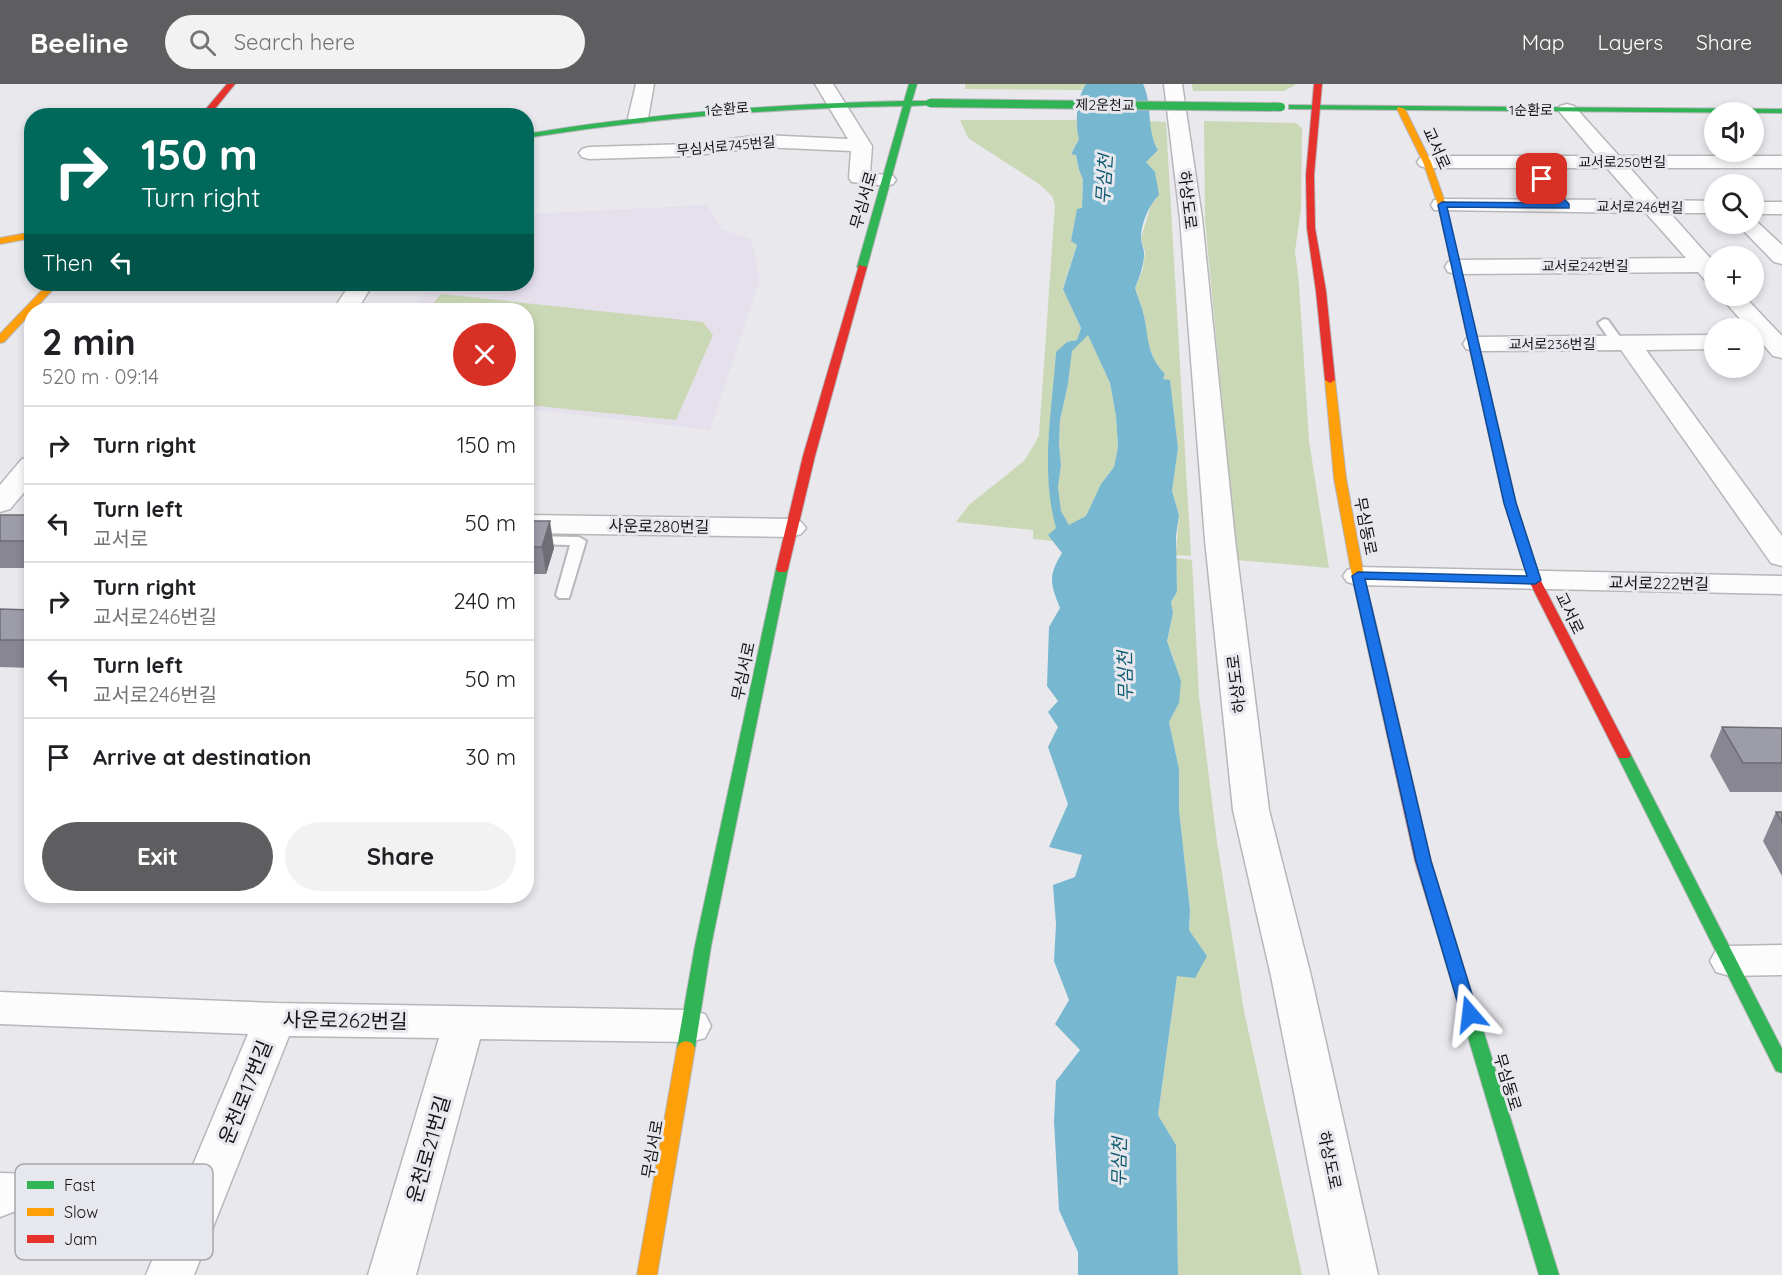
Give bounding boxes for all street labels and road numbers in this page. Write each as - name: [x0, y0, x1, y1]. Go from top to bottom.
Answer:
- street label: 제2운천교: [1075, 95, 1135, 115]
- street label: 1순환로: [705, 98, 750, 120]
- street label: 1순환로: [1509, 101, 1553, 119]
- street label: 교서로: [1419, 124, 1455, 172]
- street label: 무심서로745번길: [676, 133, 776, 159]
- street label: 교서로250번길: [1578, 153, 1666, 171]
- street label: 무심서로: [845, 169, 881, 231]
- street label: 하상도로: [1174, 170, 1202, 231]
- street label: 교서로246번길: [1596, 197, 1684, 217]
- street label: 교서로242번길: [1541, 257, 1629, 275]
- street label: 교서로236번길: [1508, 335, 1596, 353]
- street label: 무심동로: [1351, 495, 1381, 557]
- street label: 사운로280번길: [609, 515, 709, 537]
- street label: 교서로222번길: [1609, 572, 1709, 594]
- street label: 교서로: [1551, 589, 1589, 637]
- street label: 무심서로: [727, 640, 759, 702]
- street label: 하상도로: [1222, 653, 1250, 714]
- street label: 사운로262번길: [282, 1006, 408, 1034]
- street label: 운천로17번길: [213, 1036, 277, 1148]
- street label: 무심동로: [1490, 1051, 1526, 1113]
- street label: 운천로21번길: [401, 1092, 455, 1206]
- street label: 무심서로: [637, 1118, 667, 1180]
- street label: 하상도로: [1314, 1129, 1346, 1191]

